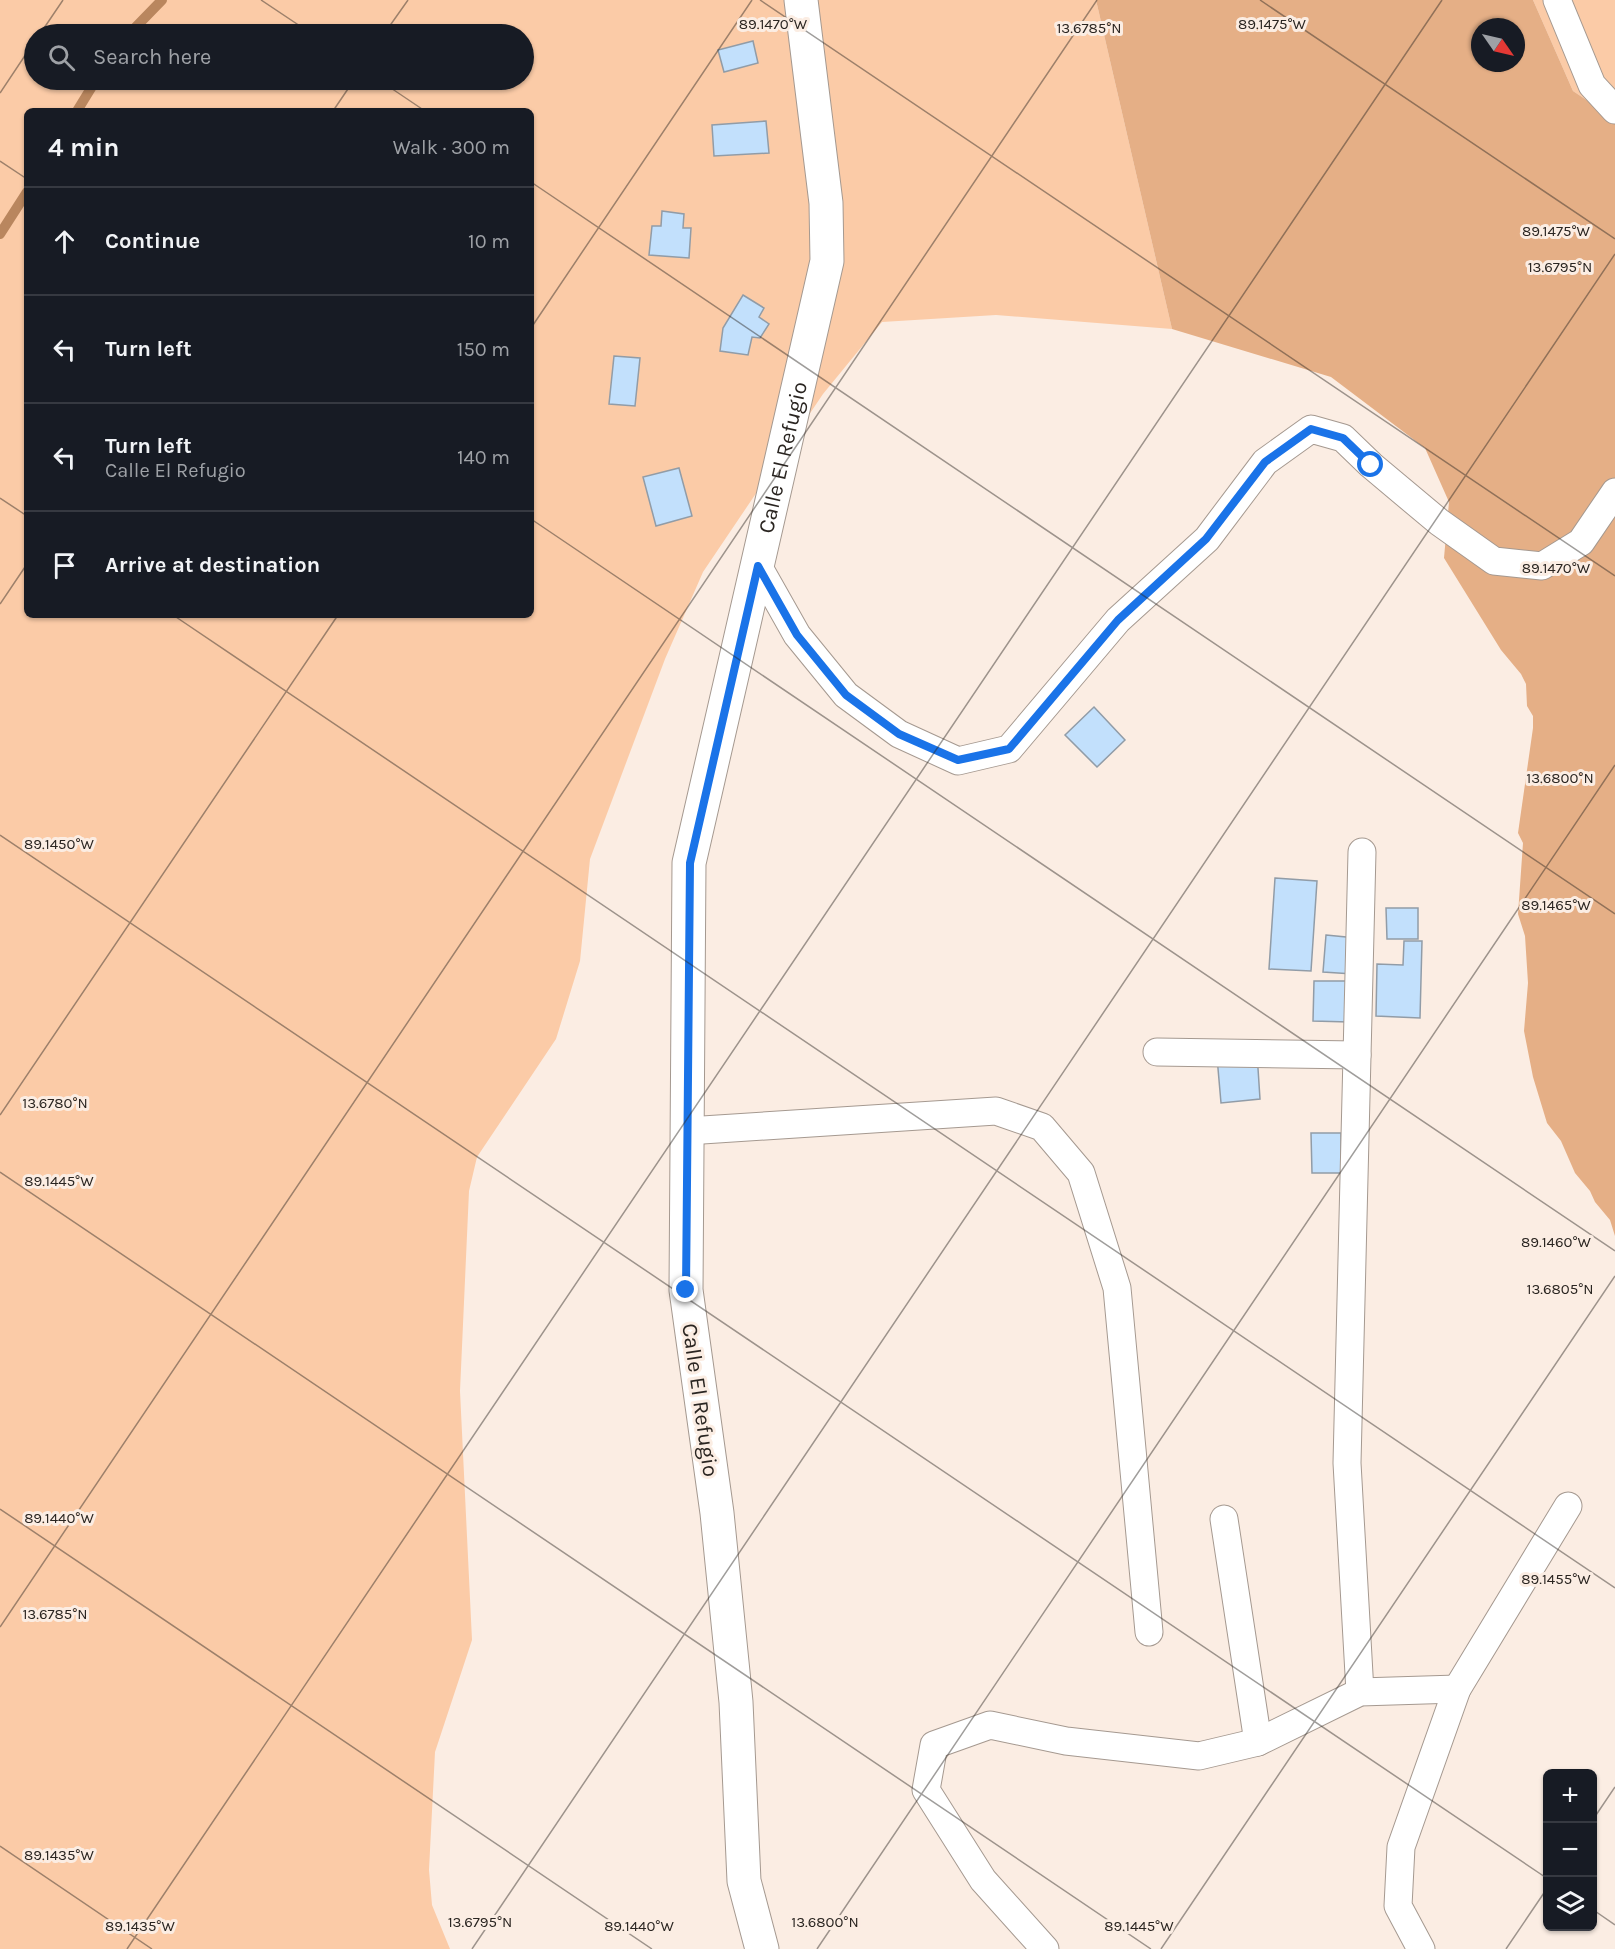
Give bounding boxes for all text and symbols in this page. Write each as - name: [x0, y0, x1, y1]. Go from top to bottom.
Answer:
- text: 89.1470°W: [739, 15, 808, 33]
- text: 89.1475°W: [1238, 15, 1307, 33]
- north arrow: [1471, 18, 1525, 72]
- text: 13.6785°N: [1056, 19, 1122, 37]
- search box: [24, 24, 534, 90]
- icon: search: [45, 41, 78, 74]
- text: Search here: [93, 44, 211, 70]
- text: 4 min: [48, 132, 119, 163]
- text: Walk · 300 m: [393, 136, 510, 159]
- text: 89.1475°W: [1522, 222, 1591, 240]
- icon: ahead: [48, 225, 81, 258]
- text: Continue: [105, 228, 200, 254]
- text: 10 m: [468, 230, 510, 253]
- text: 13.6795°N: [1528, 258, 1592, 276]
- icon: left: [48, 333, 81, 366]
- text: Turn left: [105, 336, 192, 362]
- text: 150 m: [457, 338, 510, 361]
- street label: Calle El Refugio: [753, 379, 813, 536]
- text: Turn left: [105, 433, 192, 459]
- icon: left: [48, 441, 81, 474]
- text: 140 m: [457, 446, 510, 469]
- route start: [1357, 451, 1383, 477]
- text: Calle El Refugio: [105, 459, 246, 482]
- icon: arrive: [48, 549, 81, 582]
- text: Arrive at destination: [105, 552, 320, 578]
- text: 89.1470°W: [1522, 559, 1591, 577]
- text: 13.6800°N: [1526, 769, 1594, 787]
- text: 89.1450°W: [24, 835, 94, 853]
- text: 89.1465°W: [1521, 896, 1591, 914]
- text: 13.6780°N: [22, 1094, 88, 1112]
- text: 89.1445°W: [24, 1172, 94, 1190]
- text: 89.1460°W: [1521, 1233, 1592, 1251]
- route end: [672, 1276, 698, 1302]
- text: 13.6805°N: [1526, 1280, 1594, 1298]
- street label: Calle El Refugio: [676, 1322, 724, 1479]
- text: 89.1440°W: [24, 1509, 94, 1527]
- text: 89.1455°W: [1521, 1570, 1591, 1588]
- text: 13.6785°N: [22, 1605, 88, 1623]
- map controls: [1543, 1769, 1597, 1931]
- button: +: [1543, 1769, 1597, 1823]
- button: −: [1543, 1823, 1597, 1877]
- text: 89.1435°W: [24, 1846, 94, 1864]
- button: layers: [1543, 1877, 1597, 1931]
- text: 13.6795°N: [448, 1913, 512, 1931]
- text: 13.6800°N: [791, 1913, 859, 1931]
- text: 89.1435°W: [105, 1917, 175, 1935]
- text: 89.1440°W: [604, 1917, 674, 1935]
- text: 89.1445°W: [1104, 1917, 1174, 1935]

